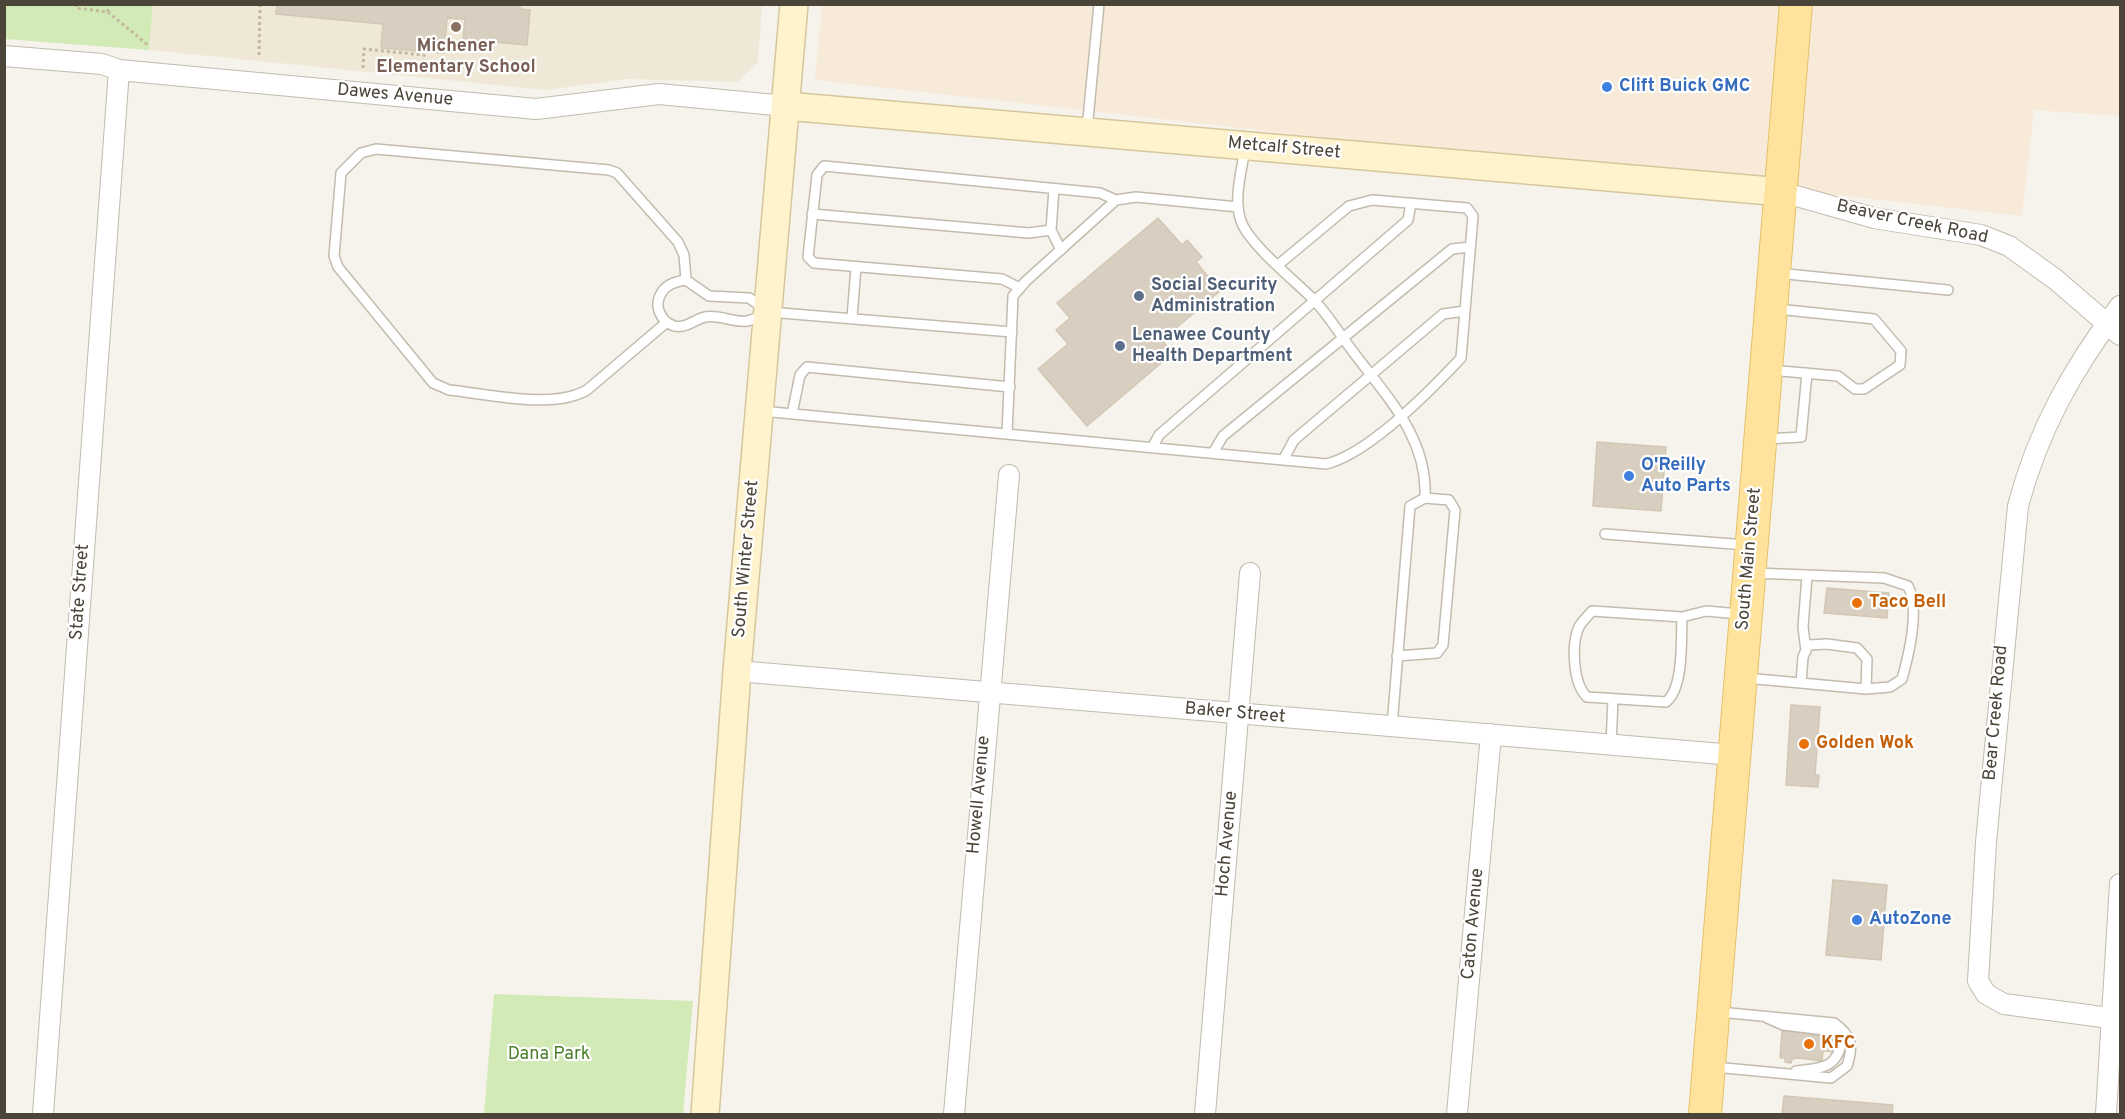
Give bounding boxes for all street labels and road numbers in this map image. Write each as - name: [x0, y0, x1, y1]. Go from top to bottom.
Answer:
- street label: Dawes Avenue: [336, 80, 454, 112]
- street label: Metcalf Street: [1227, 133, 1341, 165]
- street label: Beaver Creek Road: [1834, 196, 1990, 250]
- street label: South Winter Street: [729, 479, 765, 639]
- street label: South Main Street: [1733, 487, 1767, 631]
- street label: State Street: [67, 543, 95, 641]
- street label: Bear Creek Road: [1980, 644, 2014, 782]
- street label: Baker Street: [1184, 699, 1286, 729]
- street label: Howell Avenue: [964, 735, 996, 855]
- street label: Hoch Avenue: [1213, 790, 1243, 898]
- street label: Caton Avenue: [1458, 867, 1490, 981]

